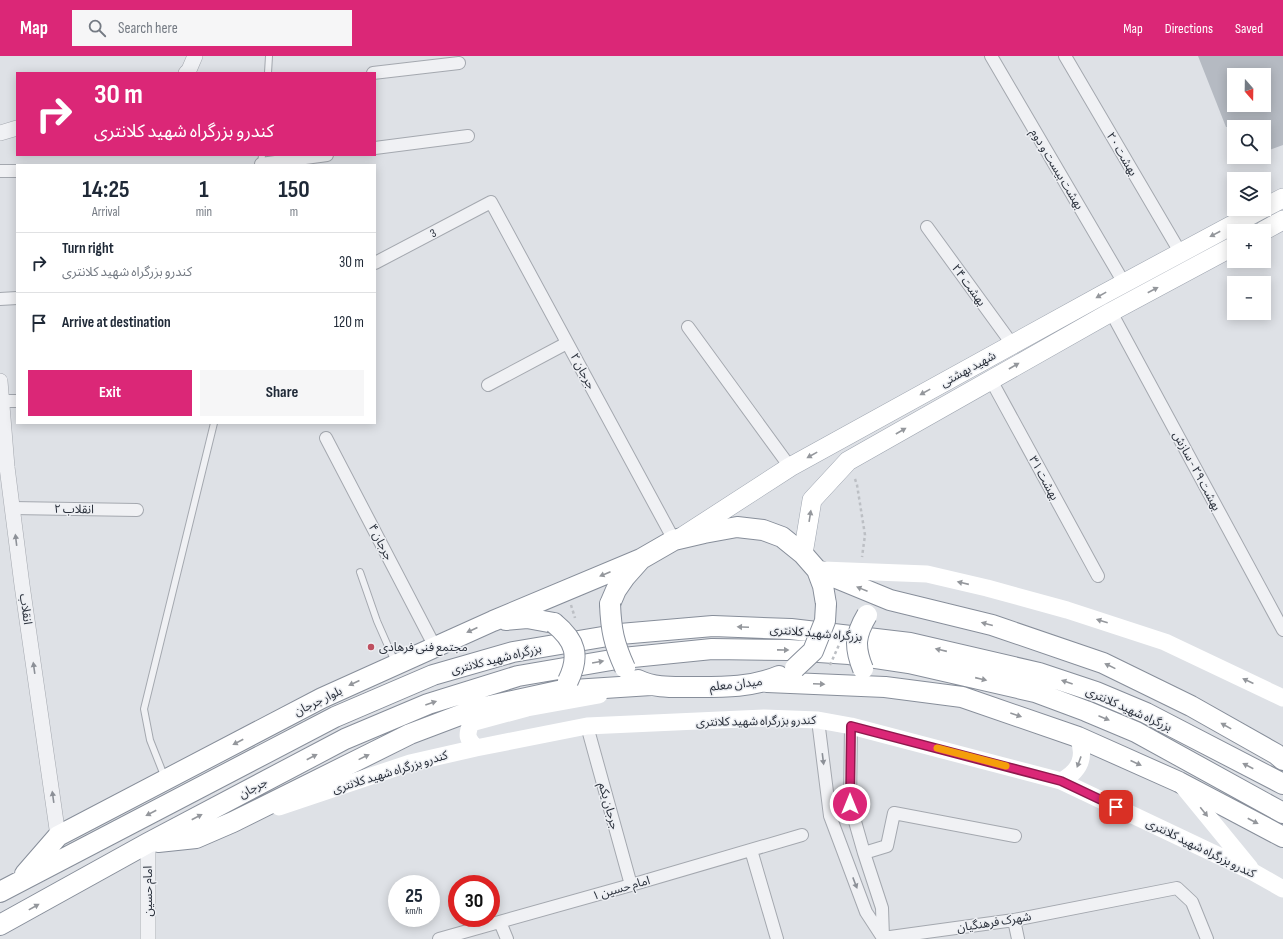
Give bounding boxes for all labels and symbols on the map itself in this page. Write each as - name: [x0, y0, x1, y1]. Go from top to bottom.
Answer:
- north arrow: [1227, 68, 1271, 112]
- street label: بهشت بیست و دوم: [1026, 126, 1087, 213]
- street label: بهشت ۲۰: [1103, 130, 1140, 179]
- street label: 3: [427, 226, 439, 241]
- one-way arrow: [1209, 231, 1221, 237]
- street label: بهشت ۲۴: [948, 261, 989, 309]
- one-way arrow: [1147, 286, 1158, 293]
- one-way arrow: [1095, 292, 1106, 299]
- street label: شهید بهشتی: [938, 348, 999, 391]
- street label: جرجان ۲: [567, 351, 598, 392]
- one-way arrow: [1009, 363, 1020, 370]
- one-way arrow: [920, 388, 931, 395]
- one-way arrow: [895, 427, 907, 434]
- street label: بهشت ۲۹ - سازش: [1169, 429, 1224, 514]
- one-way arrow: [806, 451, 817, 458]
- street label: بهشت ۳۱: [1025, 453, 1062, 503]
- street label: ۲ انقلاب: [54, 502, 94, 517]
- one-way arrow: [807, 509, 813, 522]
- street label: ۴ جرجان: [365, 521, 396, 563]
- one-way arrow: [13, 534, 20, 546]
- one-way arrow: [599, 571, 610, 577]
- one-way arrow: [957, 579, 969, 585]
- one-way arrow: [856, 585, 868, 591]
- street label: انقلاب: [16, 593, 35, 626]
- one-way arrow: [1096, 618, 1108, 624]
- one-way arrow: [981, 621, 993, 627]
- street label: بزرگراه شهید کلانتری: [769, 622, 863, 645]
- one-way arrow: [736, 624, 749, 630]
- one-way arrow: [467, 627, 478, 633]
- place label: مجتمع فنی فرهادی: [379, 640, 468, 656]
- street label: بزرگراه شهید کلانتری: [449, 641, 543, 678]
- marker: مجتمع فنی فرهادی: [366, 642, 376, 652]
- one-way arrow: [935, 646, 948, 652]
- one-way arrow: [777, 647, 790, 653]
- one-way arrow: [592, 659, 604, 665]
- one-way arrow: [31, 662, 37, 674]
- one-way arrow: [1104, 663, 1116, 670]
- street label: میدان معلم: [709, 674, 763, 696]
- one-way arrow: [975, 677, 987, 683]
- one-way arrow: [1242, 678, 1253, 684]
- one-way arrow: [1061, 679, 1073, 685]
- one-way arrow: [348, 680, 359, 686]
- one-way arrow: [813, 681, 826, 687]
- street label: بلوار جرجان: [292, 683, 345, 720]
- street label: بزرگراه شهید کلانتری: [1083, 684, 1174, 735]
- one-way arrow: [425, 700, 437, 706]
- street label: کندرو بزرگراه شهید کلانتری: [696, 713, 817, 730]
- one-way arrow: [1010, 713, 1022, 719]
- one-way arrow: [1099, 716, 1111, 722]
- one-way arrow: [1220, 722, 1232, 729]
- one-way arrow: [232, 739, 244, 745]
- street label: کندرو بزرگراه شهید کلانتری: [331, 747, 451, 797]
- one-way arrow: [306, 753, 318, 760]
- one-way arrow: [820, 753, 826, 765]
- one-way arrow: [358, 754, 370, 760]
- one-way arrow: [1076, 757, 1082, 769]
- one-way arrow: [1131, 760, 1142, 766]
- one-way arrow: [1243, 763, 1254, 770]
- street label: جرجان: [236, 775, 270, 802]
- street label: جرجان یکم: [594, 781, 622, 832]
- position arrow: [829, 783, 871, 825]
- pin: [1099, 790, 1133, 824]
- one-way arrow: [50, 791, 56, 803]
- one-way arrow: [1199, 807, 1208, 817]
- one-way arrow: [146, 809, 157, 816]
- one-way arrow: [191, 814, 203, 820]
- street label: کندرو بزرگراه شهید کلانتری: [1144, 815, 1259, 882]
- one-way arrow: [1247, 818, 1258, 824]
- street label: امام حسین: [141, 865, 157, 916]
- street label: امام حسین ۱: [590, 873, 652, 905]
- speed limit sign: 30: [448, 875, 500, 927]
- one-way arrow: [853, 878, 859, 890]
- one-way arrow: [28, 903, 40, 910]
- street label: شهرک فرهنگیان: [956, 909, 1032, 936]

